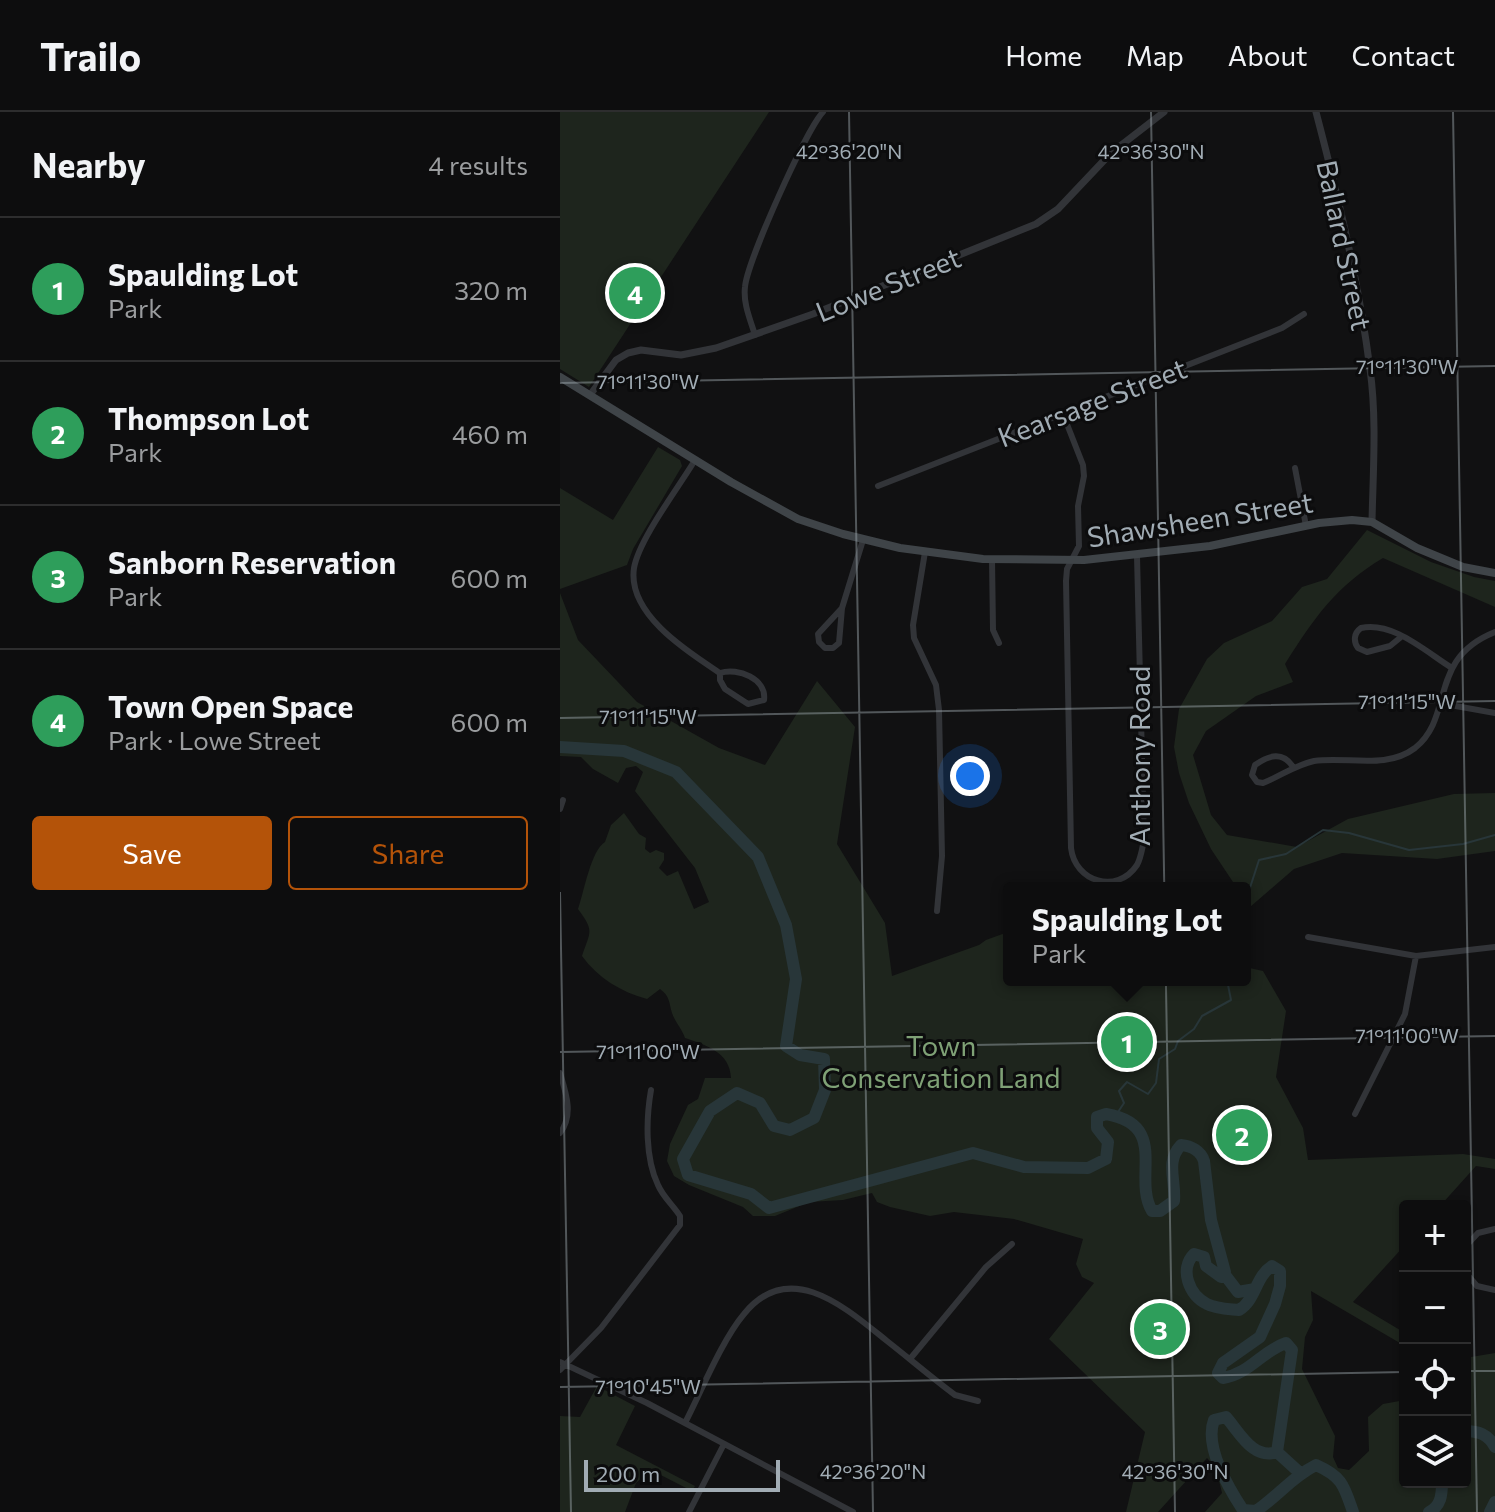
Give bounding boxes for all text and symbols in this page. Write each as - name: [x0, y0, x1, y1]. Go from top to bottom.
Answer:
- text: Trailo: [40, 32, 141, 79]
- text: Home: [1005, 38, 1082, 72]
- text: Map: [1126, 38, 1184, 72]
- text: About: [1228, 38, 1308, 72]
- text: Contact: [1352, 38, 1455, 72]
- text: 42°36'20"N: [796, 139, 902, 163]
- text: 42°36'30"N: [1098, 139, 1204, 163]
- text: Nearby: [32, 143, 146, 185]
- text: 4 results: [428, 149, 528, 180]
- street label: Ballard Street: [1310, 157, 1380, 333]
- street label: Lowe Street: [810, 239, 966, 329]
- text: Spaulding Lot: [108, 255, 298, 292]
- pin: 4: [609, 263, 661, 323]
- text: 1: [52, 274, 64, 305]
- text: 320 m: [454, 274, 528, 305]
- text: Park: [108, 292, 162, 323]
- street label: Kearsage Street: [993, 350, 1191, 454]
- text: 71°11'30"W: [1356, 354, 1458, 378]
- text: 71°11'30"W: [597, 369, 699, 393]
- text: Thompson Lot: [108, 399, 309, 436]
- text: 2: [51, 418, 65, 449]
- text: 460 m: [452, 418, 528, 449]
- text: Park: [108, 436, 162, 467]
- street label: Shawsheen Street: [1085, 484, 1315, 554]
- text: Sanborn Reservation: [108, 543, 396, 580]
- text: 3: [50, 562, 66, 593]
- text: 600 m: [451, 562, 528, 593]
- text: Park: [108, 580, 162, 611]
- street label: Anthony Road: [1122, 666, 1156, 846]
- text: Town Open Space: [108, 687, 353, 724]
- text: 71°11'15"W: [1358, 689, 1456, 713]
- text: 71°11'15"W: [599, 704, 697, 728]
- text: 4: [50, 706, 66, 737]
- text: 600 m: [451, 706, 528, 737]
- text: Park · Lowe Street: [108, 724, 321, 755]
- your location: [950, 756, 990, 796]
- button: Save: [32, 816, 272, 890]
- button: Share: [288, 816, 528, 890]
- popup: [1003, 882, 1251, 986]
- text: Spaulding Lot: [1032, 900, 1222, 937]
- text: Park: [1032, 937, 1086, 968]
- pin: 1: [1101, 1012, 1153, 1072]
- text: 71°11'00"W: [1355, 1023, 1459, 1047]
- park label: Town Conservation Land: [821, 1028, 1061, 1094]
- text: 71°11'00"W: [596, 1039, 700, 1063]
- pin: 2: [1216, 1105, 1268, 1165]
- map controls: [1399, 1200, 1471, 1488]
- button: +: [1399, 1200, 1471, 1272]
- button: −: [1399, 1272, 1471, 1344]
- pin: 3: [1134, 1299, 1186, 1359]
- button: locate: [1399, 1344, 1471, 1416]
- text: 71°10'45"W: [595, 1374, 701, 1398]
- button: layers: [1399, 1416, 1471, 1488]
- scale bar: [584, 1456, 780, 1492]
- text: 42°36'20"N: [820, 1459, 926, 1483]
- text: 42°36'30"N: [1122, 1459, 1228, 1483]
- text: 200 m: [596, 1460, 660, 1487]

